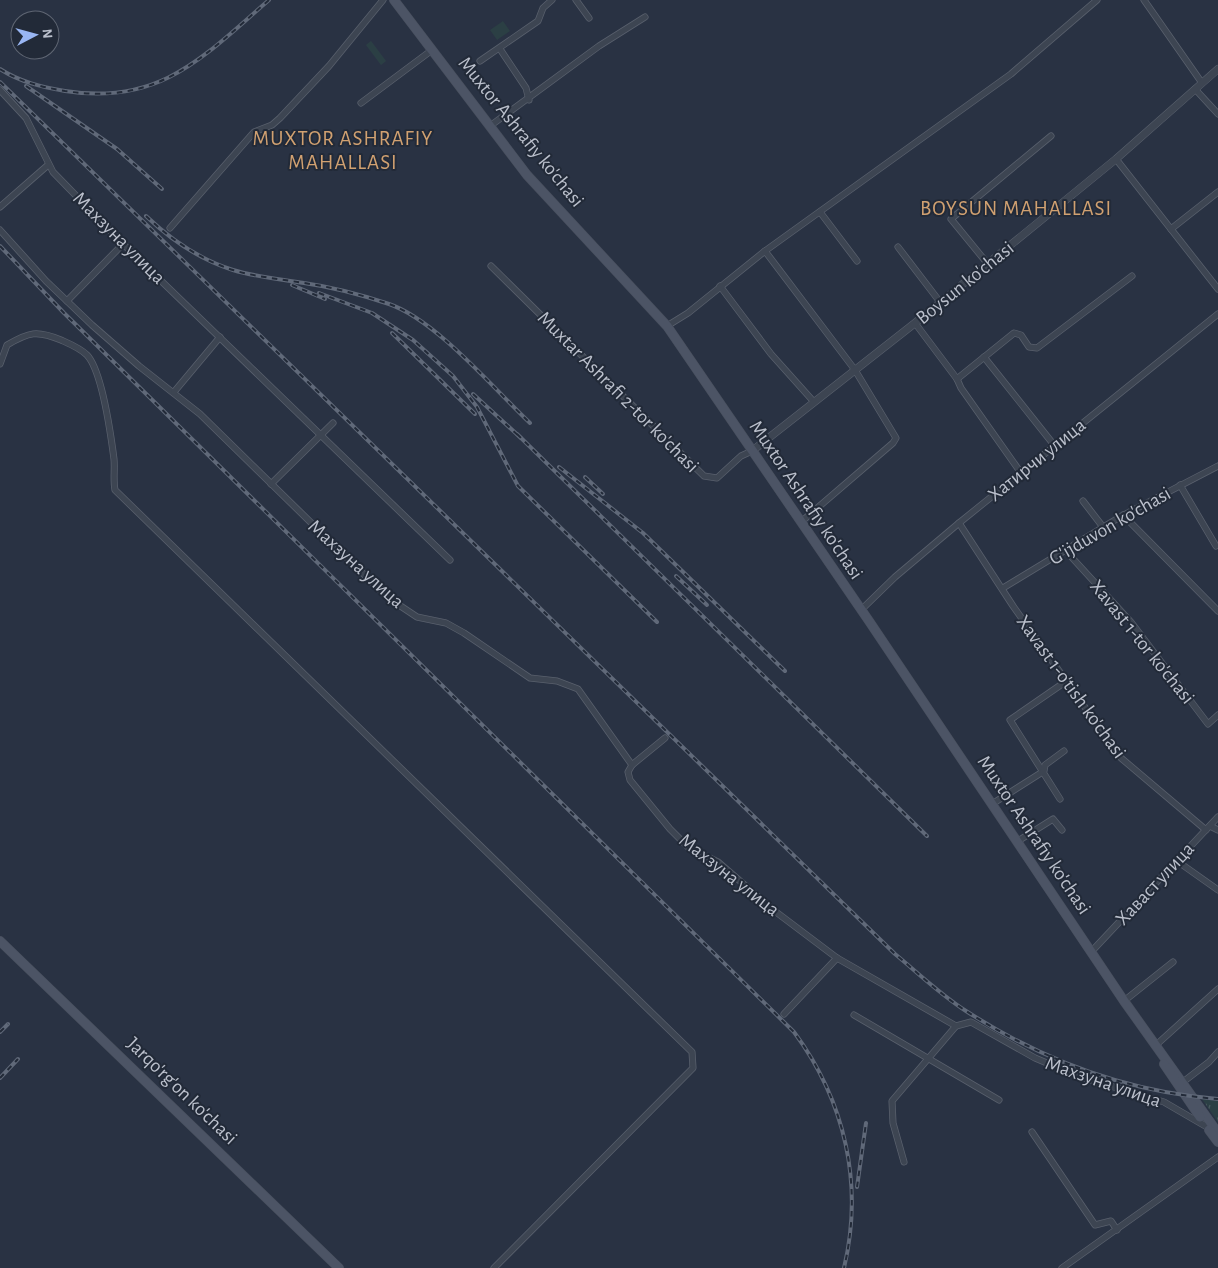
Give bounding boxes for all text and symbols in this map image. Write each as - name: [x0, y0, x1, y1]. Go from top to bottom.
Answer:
- north arrow: [10, 10, 60, 60]
- text: N: [39, 28, 54, 39]
- street label: Muxtor Ashrafiy ko'chasi: [454, 53, 588, 211]
- district label: MUXTOR ASHRAFIY MAHALLASI: [253, 128, 433, 173]
- street label: Махзуна улица: [69, 188, 169, 288]
- district label: BOYSUN MAHALLASI: [920, 198, 1112, 219]
- street label: Boysun ko'chasi: [912, 238, 1018, 328]
- street label: Muxtar Ashrafi 2-tor ko'chasi: [534, 308, 702, 476]
- street label: Хатирчи улица: [984, 415, 1090, 505]
- street label: Muxtor Ashrafiy ko'chasi: [745, 417, 867, 583]
- street label: G'ijduvon ko'chasi: [1046, 483, 1174, 569]
- street label: Махзуна улица: [304, 516, 408, 612]
- street label: Xavast 1-tor ko'chasi: [1086, 576, 1198, 708]
- street label: Xavast 1-o'tish ko'chasi: [1012, 612, 1130, 762]
- street label: Muxtor Ashrafiy ko'chasi: [973, 752, 1095, 918]
- street label: Махзуна улица: [675, 830, 783, 920]
- street label: Хаваст улица: [1112, 839, 1198, 929]
- street label: Jarqo'rg'on ko'chasi: [123, 1034, 241, 1148]
- street label: Махзуна улица: [1042, 1053, 1164, 1111]

